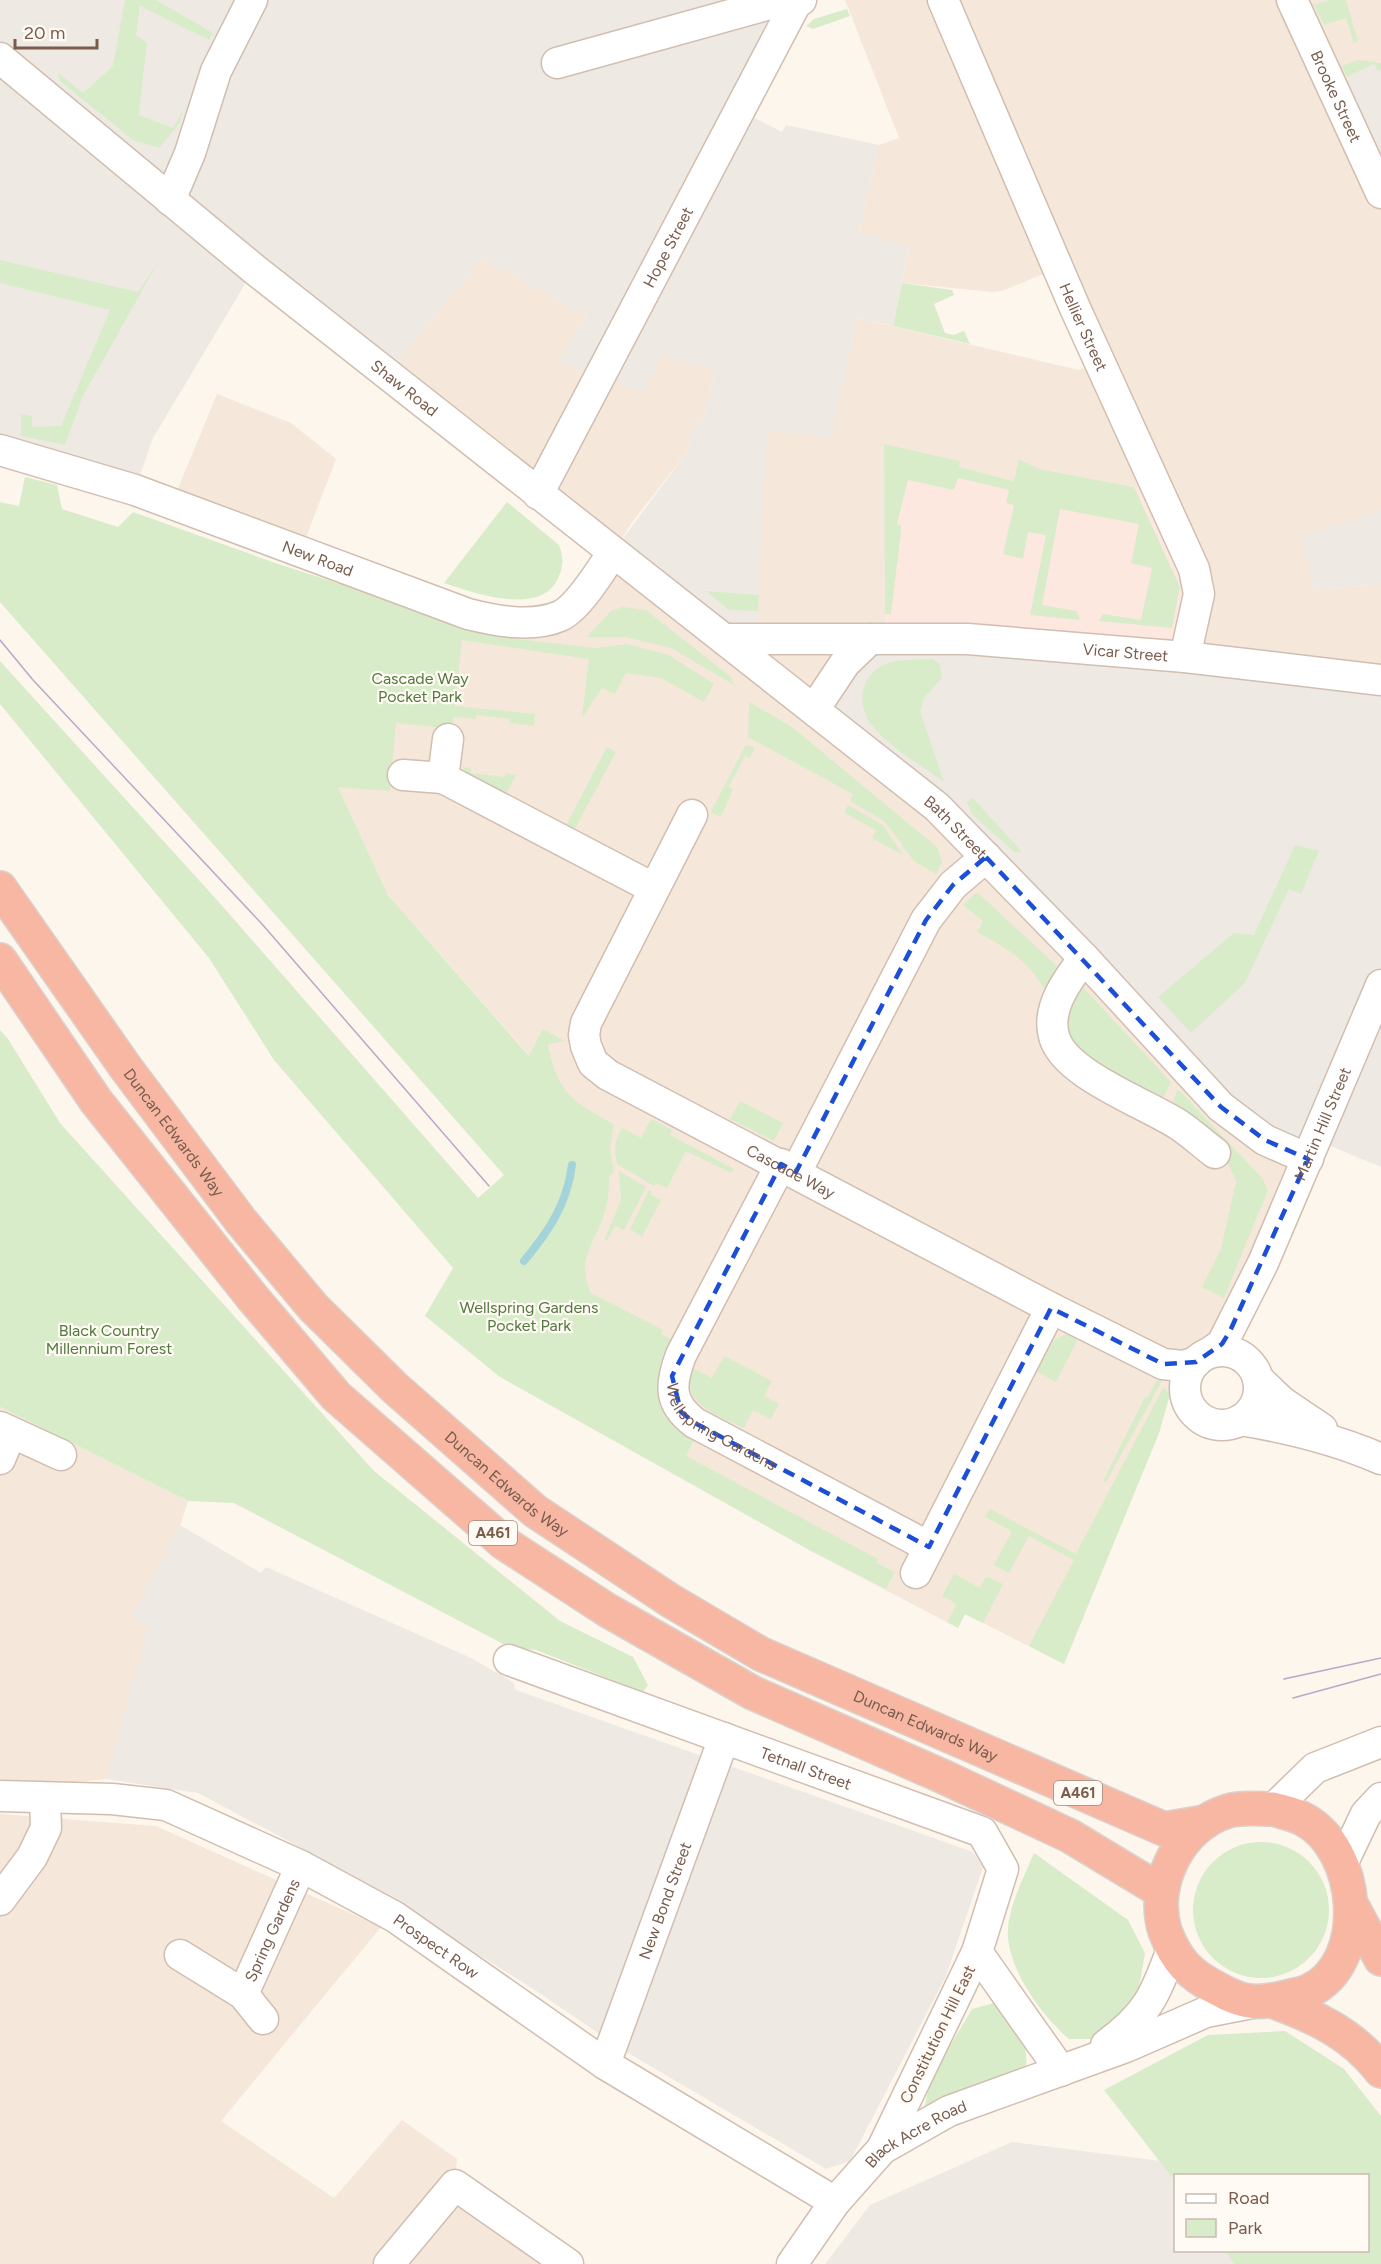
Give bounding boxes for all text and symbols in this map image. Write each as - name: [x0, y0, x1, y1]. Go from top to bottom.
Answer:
- scale bar: [15, 12, 98, 50]
- text: 20 m: [24, 22, 65, 44]
- street label: Brooke Street: [1307, 48, 1365, 145]
- street label: Hope Street: [639, 204, 697, 291]
- street label: Hellier Street: [1055, 280, 1111, 374]
- street label: Shaw Road: [367, 356, 442, 420]
- street label: New Road: [280, 537, 356, 580]
- street label: Vicar Street: [1082, 640, 1169, 666]
- park label: Cascade Way Pocket Park: [371, 669, 469, 706]
- street label: Bath Street: [920, 792, 991, 863]
- street label: Martin Hill Street: [1290, 1064, 1355, 1183]
- street label: Duncan Edwards Way: [120, 1065, 228, 1201]
- street label: Cascade Way: [743, 1141, 839, 1203]
- park label: Wellspring Gardens Pocket Park: [459, 1298, 599, 1335]
- park label: Black Country Millennium Forest: [46, 1321, 172, 1358]
- street label: Wellspring Gardens: [663, 1382, 780, 1475]
- street label: Duncan Edwards Way: [441, 1427, 573, 1541]
- road number: A461: [469, 1521, 517, 1545]
- street label: Duncan Edwards Way: [850, 1686, 1001, 1766]
- street label: Tetnall Street: [758, 1743, 854, 1794]
- road number: A461: [1054, 1781, 1102, 1805]
- street label: New Bond Street: [635, 1839, 695, 1962]
- street label: Spring Gardens: [241, 1876, 304, 1985]
- street label: Prospect Row: [390, 1910, 483, 1983]
- street label: Constitution Hill East: [896, 1962, 979, 2107]
- street label: Black Acre Road: [861, 2096, 969, 2172]
- legend: [1174, 2174, 1369, 2252]
- text: Road: [1228, 2187, 1269, 2209]
- text: Park: [1228, 2217, 1263, 2239]

